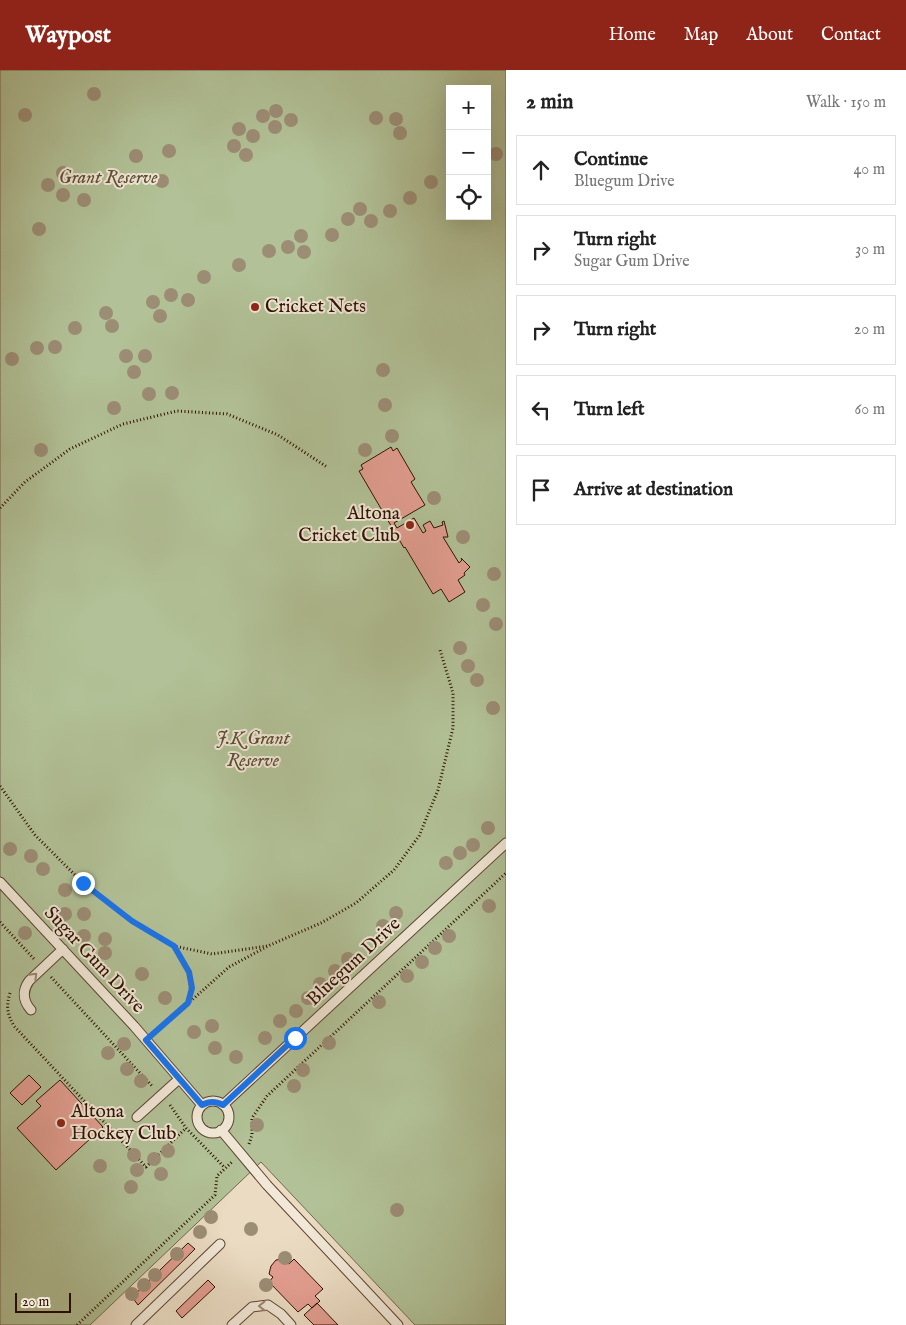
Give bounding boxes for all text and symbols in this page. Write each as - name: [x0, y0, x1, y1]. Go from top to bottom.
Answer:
- text: Waypost: [25, 20, 111, 51]
- text: Home: [609, 24, 656, 47]
- text: Map: [684, 24, 718, 47]
- text: About: [746, 24, 793, 47]
- text: Contact: [821, 24, 881, 47]
- map controls: [446, 85, 491, 220]
- button: +: [446, 85, 491, 130]
- text: 2 min: [526, 89, 573, 116]
- text: Walk · 150 m: [806, 93, 886, 113]
- button: −: [446, 130, 491, 175]
- text: Continue: [574, 148, 648, 172]
- icon: ahead: [527, 156, 555, 184]
- text: 40 m: [853, 160, 885, 180]
- park label: Grant Reserve: [58, 166, 158, 190]
- text: Bluegum Drive: [574, 172, 675, 192]
- button: locate: [446, 175, 491, 220]
- text: Turn right: [574, 228, 656, 252]
- icon: right: [527, 236, 555, 264]
- text: 30 m: [855, 240, 885, 260]
- text: Sugar Gum Drive: [574, 252, 690, 272]
- place label: Cricket Nets: [265, 295, 366, 319]
- marker: Cricket Nets: [249, 301, 261, 313]
- icon: right: [527, 316, 555, 344]
- text: Turn right: [574, 318, 656, 342]
- text: 20 m: [854, 320, 885, 340]
- icon: left: [527, 396, 555, 424]
- text: Turn left: [574, 398, 645, 422]
- text: 60 m: [855, 400, 885, 420]
- icon: arrive: [527, 476, 555, 504]
- text: Arrive at destination: [574, 478, 733, 502]
- place label: Altona Cricket Club: [298, 502, 401, 548]
- marker: Altona Cricket Club: [404, 519, 416, 531]
- park label: J.K Grant Reserve: [216, 727, 291, 773]
- route end: [72, 872, 95, 895]
- street label: Sugar Gum Drive: [38, 902, 150, 1019]
- street label: Bluegum Drive: [302, 912, 406, 1012]
- one-way arrow: [28, 973, 37, 982]
- route start: [284, 1027, 307, 1050]
- place label: Altona Hockey Club: [70, 1100, 176, 1146]
- marker: Altona Hockey Club: [55, 1117, 67, 1129]
- scale bar: [15, 1290, 71, 1313]
- text: 20 m: [22, 1293, 49, 1311]
- one-way arrow: [257, 1301, 265, 1311]

